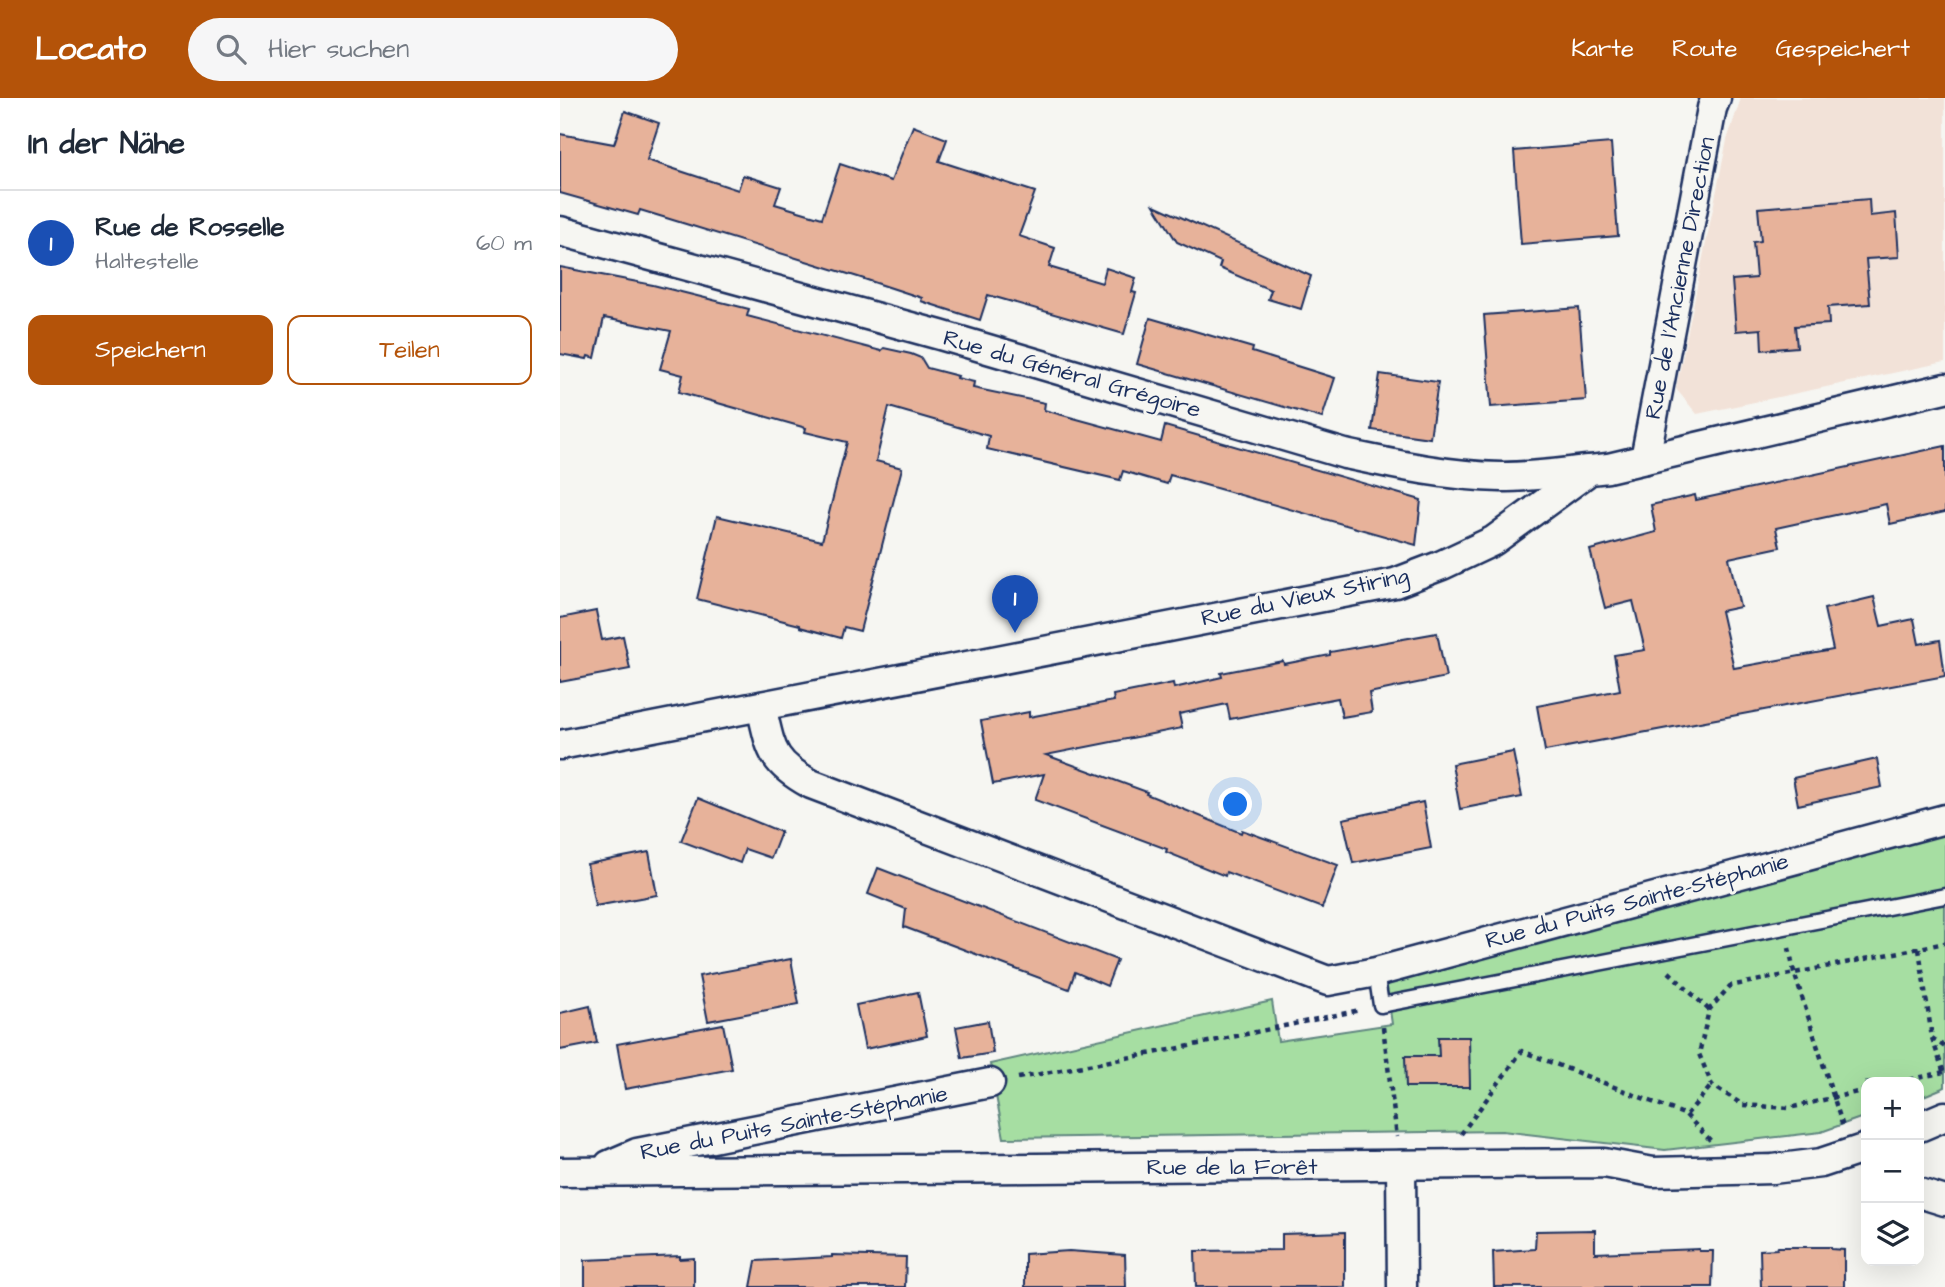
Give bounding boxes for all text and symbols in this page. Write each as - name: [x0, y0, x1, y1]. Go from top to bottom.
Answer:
- search box: [188, 18, 678, 81]
- text: Locato: [35, 26, 146, 72]
- icon: search: [212, 30, 250, 68]
- text: Hier suchen: [268, 31, 409, 67]
- text: Karte: [1571, 32, 1634, 66]
- text: Route: [1672, 32, 1737, 66]
- text: Gespeichert: [1775, 32, 1910, 66]
- text: In der Nähe: [28, 123, 185, 165]
- street label: Rue de l'Ancienne Direction: [1637, 134, 1723, 422]
- text: Rue de Rosselle: [95, 209, 285, 245]
- text: 1: [50, 227, 52, 259]
- text: 60 m: [476, 227, 532, 259]
- text: Haltestelle: [95, 245, 199, 277]
- button: Speichern: [28, 315, 273, 385]
- button: Teilen: [287, 315, 532, 385]
- street label: Rue du Général Grégoire: [939, 322, 1204, 427]
- street label: Rue du Vieux Stiring: [1198, 559, 1412, 636]
- pin: 1: [992, 575, 1038, 633]
- your location: [1218, 787, 1252, 821]
- street label: Rue du Puits Sainte-Stéphanie: [1482, 845, 1792, 957]
- street label: Rue du Puits Sainte-Stéphanie: [638, 1077, 950, 1169]
- map controls: [1861, 1077, 1924, 1266]
- button: +: [1861, 1077, 1924, 1140]
- button: −: [1861, 1140, 1924, 1203]
- street label: Rue de la Forêt: [1147, 1151, 1318, 1183]
- button: layers: [1861, 1203, 1924, 1266]

